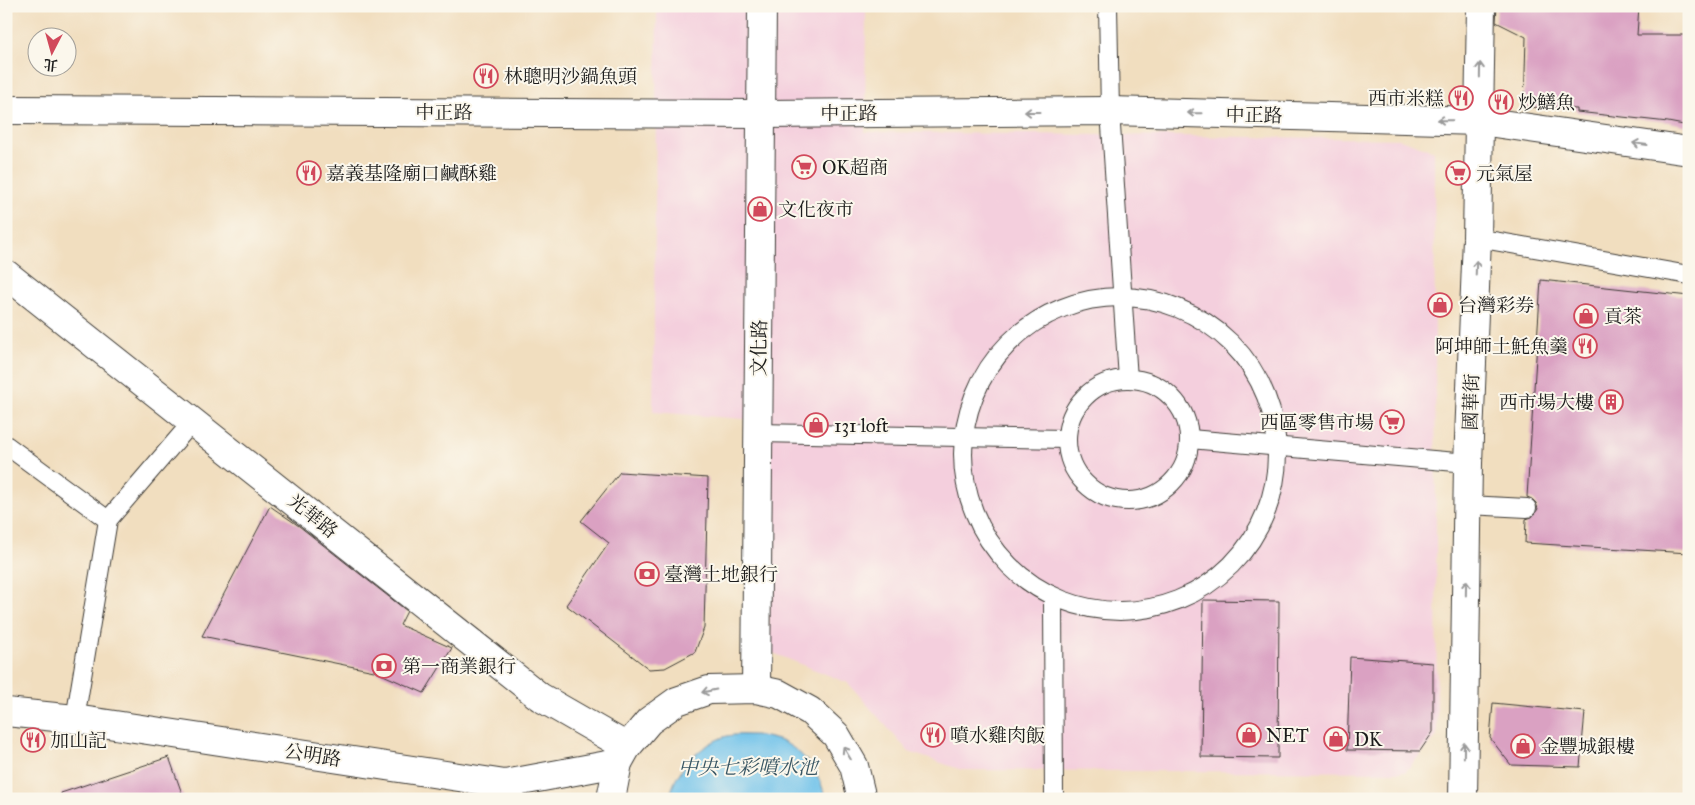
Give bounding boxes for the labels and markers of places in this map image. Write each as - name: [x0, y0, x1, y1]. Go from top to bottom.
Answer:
- restaurant icon: 林聰明沙鍋魚頭: [473, 63, 499, 89]
- place label: 林聰明沙鍋魚頭: [504, 65, 637, 88]
- restaurant icon: 西市米糕: [1448, 85, 1474, 111]
- place label: 西市米糕: [1368, 87, 1444, 110]
- restaurant icon: 炒鱔魚: [1488, 89, 1514, 115]
- place label: 炒鱔魚: [1518, 91, 1575, 114]
- supermarket icon: OK超商: [791, 154, 817, 180]
- place label: OK超商: [822, 156, 888, 179]
- restaurant icon: 嘉義基隆廟口鹹酥雞: [296, 160, 322, 186]
- supermarket icon: 元氣屋: [1445, 160, 1471, 186]
- place label: 嘉義基隆廟口鹹酥雞: [326, 162, 497, 185]
- place label: 元氣屋: [1476, 162, 1533, 185]
- shop icon: 文化夜市: [747, 196, 773, 222]
- place label: 文化夜市: [778, 198, 854, 221]
- shop icon: 台灣彩券: [1427, 292, 1453, 318]
- place label: 台灣彩券: [1458, 294, 1534, 317]
- shop icon: 貢茶: [1573, 303, 1599, 329]
- place label: 貢茶: [1604, 305, 1642, 328]
- restaurant icon: 阿坤師土魠魚羹: [1572, 333, 1598, 359]
- place label: 阿坤師土魠魚羹: [1435, 335, 1568, 358]
- building icon: 西市場大樓: [1598, 389, 1624, 415]
- place label: 西市場大樓: [1499, 391, 1594, 414]
- supermarket icon: 西區零售市場: [1379, 409, 1405, 435]
- place label: 西區零售市場: [1260, 411, 1374, 434]
- shop icon: 131 loft: [803, 412, 829, 438]
- place label: 131 loft: [834, 414, 889, 437]
- bank icon: 臺灣土地銀行: [634, 561, 660, 587]
- place label: 臺灣土地銀行: [664, 563, 778, 586]
- bank icon: 第一商業銀行: [371, 653, 397, 679]
- place label: 第一商業銀行: [402, 655, 516, 678]
- restaurant icon: 噴水雞肉飯: [920, 722, 946, 748]
- shop icon: NET: [1236, 722, 1262, 748]
- place label: 噴水雞肉飯: [950, 724, 1045, 747]
- place label: NET: [1266, 724, 1309, 747]
- shop icon: DK: [1323, 726, 1349, 752]
- restaurant icon: 加山記: [20, 727, 46, 753]
- place label: DK: [1354, 728, 1383, 751]
- place label: 加山記: [50, 729, 107, 752]
- shop icon: 金豐城銀樓: [1510, 733, 1536, 759]
- place label: 金豐城銀樓: [1540, 735, 1635, 758]

